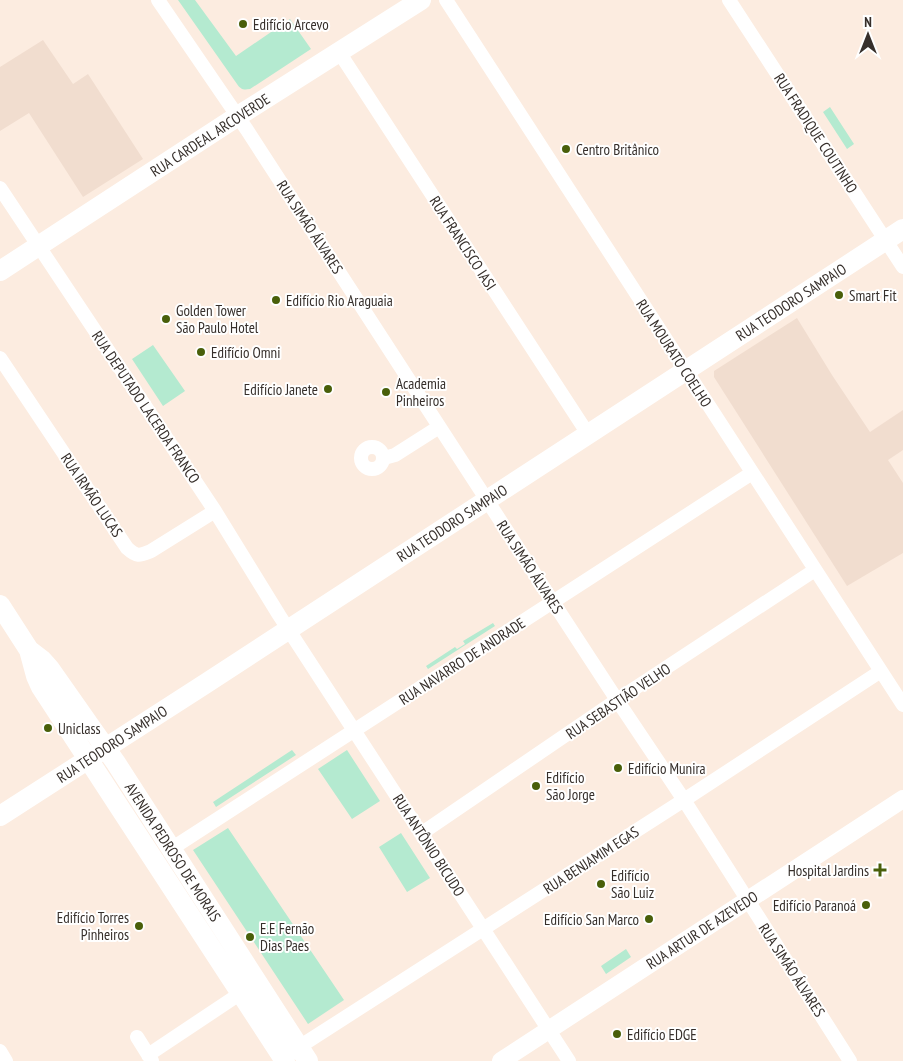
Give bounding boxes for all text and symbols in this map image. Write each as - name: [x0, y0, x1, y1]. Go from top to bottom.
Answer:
- north arrow: [843, 10, 893, 60]
- text: N: [864, 13, 872, 31]
- place label: Edifício Arcevo: [253, 15, 329, 34]
- marker: Edifício Arcevo: [237, 18, 249, 30]
- street label: RUA FRADIQUE COUTINHO: [770, 69, 862, 197]
- street label: RUA CARDEAL ARCOVERDE: [147, 89, 273, 181]
- place label: Centro Britânico: [576, 140, 659, 159]
- marker: Centro Britânico: [560, 143, 572, 155]
- street label: RUA SIMÃO ÁLVARES: [273, 177, 347, 277]
- street label: RUA FRANCISCO IASI: [426, 192, 500, 294]
- street label: RUA TEODORO SAMPAIO: [732, 259, 850, 345]
- place label: Smart Fit: [849, 286, 897, 305]
- marker: Smart Fit: [833, 289, 845, 301]
- place label: Edifício Rio Araguaia: [286, 291, 393, 310]
- marker: Edifício Rio Araguaia: [270, 294, 282, 306]
- street label: RUA MOURATO COELHO: [632, 295, 716, 411]
- place label: Golden Tower São Paulo Hotel: [176, 301, 259, 337]
- marker: Golden Tower São Paulo Hotel: [160, 313, 172, 325]
- street label: RUA DEPUTADO LACERDA FRANCO: [88, 327, 204, 487]
- place label: Edifício Omni: [211, 343, 280, 362]
- marker: Edifício Omni: [195, 346, 207, 358]
- place label: Academia Pinheiros: [396, 374, 446, 410]
- place label: Edifício Janete: [244, 380, 318, 399]
- marker: Edifício Janete: [322, 383, 334, 395]
- marker: Academia Pinheiros: [380, 386, 392, 398]
- street label: RUA IRMÃO LUCAS: [57, 449, 127, 541]
- street label: RUA TEODORO SAMPAIO: [393, 480, 511, 566]
- street label: RUA SIMÃO ÁLVARES: [493, 517, 567, 617]
- street label: RUA NAVARRO DE ANDRADE: [395, 613, 529, 709]
- street label: RUA SEBASTIÃO VELHO: [562, 659, 674, 743]
- street label: RUA TEODORO SAMPAIO: [53, 701, 171, 787]
- place label: Uniclass: [58, 719, 101, 738]
- marker: Uniclass: [42, 722, 54, 734]
- place label: Edifício Munira: [628, 759, 706, 778]
- marker: Edifício Munira: [612, 762, 624, 774]
- place label: Edifício São Jorge: [546, 768, 595, 804]
- street label: AVENIDA PEDROSO DE MORAIS: [121, 779, 225, 925]
- marker: Edifício São Jorge: [530, 780, 542, 792]
- street label: RUA ANTÔNIO BICUDO: [389, 790, 469, 900]
- street label: RUA BENJAMIM EGAS: [540, 822, 642, 898]
- place label: Hospital Jardins: [788, 861, 869, 880]
- marker: Hospital Jardins: [873, 863, 887, 877]
- place label: Edifício São Luiz: [611, 866, 654, 902]
- marker: Edifício São Luiz: [595, 878, 607, 890]
- street label: RUA ARTUR DE AZEVEDO: [643, 887, 761, 973]
- place label: Edifício Paranoá: [773, 896, 856, 915]
- marker: Edifício Paranoá: [860, 899, 872, 911]
- place label: Edifício Torres Pinheiros: [57, 908, 129, 944]
- place label: Edifício San Marco: [544, 910, 639, 929]
- marker: Edifício San Marco: [643, 913, 655, 925]
- place label: E.E Fernão Dias Paes: [260, 919, 314, 955]
- marker: Edifício Torres Pinheiros: [133, 920, 145, 932]
- street label: RUA SIMÃO ÁLVARES: [755, 920, 829, 1020]
- marker: E.E Fernão Dias Paes: [244, 931, 256, 943]
- place label: Edifício EDGE: [627, 1025, 697, 1044]
- marker: Edifício EDGE: [611, 1028, 623, 1040]

